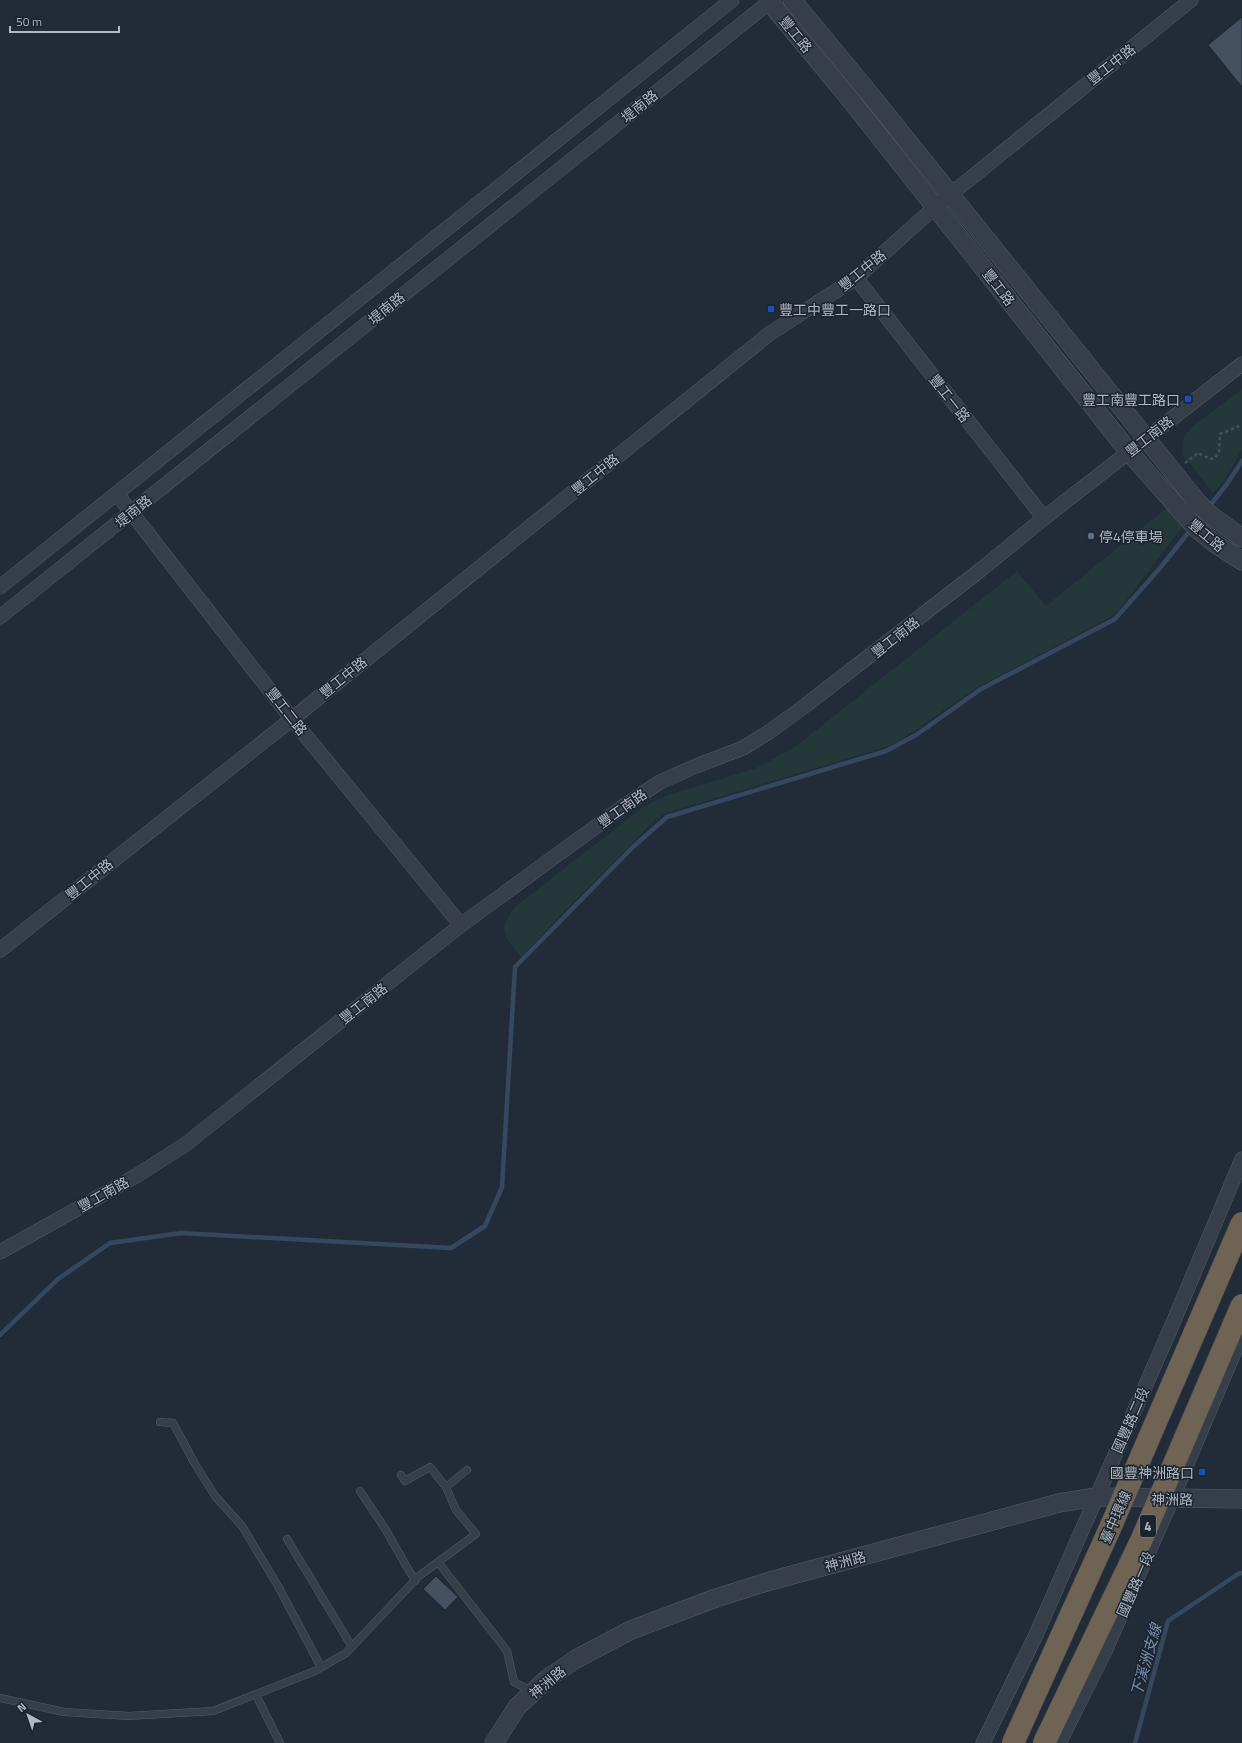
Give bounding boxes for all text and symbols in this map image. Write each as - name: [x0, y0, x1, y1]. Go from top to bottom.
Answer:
- scale bar: [10, 8, 119, 34]
- street label: 豐工路: [775, 11, 817, 57]
- text: 50 m: [16, 12, 42, 31]
- street label: 豐工中路: [1082, 38, 1140, 90]
- street label: 堤南路: [616, 85, 662, 127]
- street label: 豐工中路: [834, 244, 890, 296]
- street label: 豐工路: [978, 264, 1020, 310]
- street label: 堤南路: [363, 287, 409, 329]
- place label: 豐工中豐工一路口: [779, 299, 891, 320]
- marker: 豐工中豐工一路口: [766, 304, 776, 314]
- street label: 豐工一路: [924, 369, 976, 427]
- place label: 豐工南豐工路口: [1082, 389, 1180, 410]
- marker: 豐工南豐工路口: [1183, 394, 1193, 404]
- street label: 豐工南路: [1120, 410, 1178, 462]
- street label: 豐工中路: [567, 448, 623, 500]
- street label: 堤南路: [110, 490, 156, 532]
- street label: 豐工路: [1184, 513, 1230, 557]
- place label: 停4停車場: [1099, 526, 1163, 547]
- marker: 停4停車場: [1086, 531, 1096, 541]
- street label: 豐工南路: [866, 611, 924, 663]
- street label: 豐工中路: [315, 651, 371, 703]
- street label: 豐工二路: [261, 682, 313, 740]
- street label: 豐工南路: [593, 783, 651, 833]
- street label: 豐工中路: [61, 853, 117, 905]
- street label: 豐工南路: [334, 977, 392, 1029]
- street label: 豐工南路: [73, 1171, 133, 1217]
- street label: 國豐路二段: [1106, 1384, 1154, 1456]
- place label: 國豐神洲路口: [1110, 1462, 1194, 1483]
- marker: 國豐神洲路口: [1197, 1467, 1207, 1477]
- street label: 臺中環線: [1094, 1487, 1136, 1547]
- street label: 神洲路: [1151, 1488, 1193, 1510]
- road number: 4: [1140, 1515, 1156, 1537]
- street label: 神洲路: [822, 1545, 868, 1577]
- street label: 國豐路一段: [1111, 1548, 1159, 1620]
- water label: 下溪洲支線: [1125, 1619, 1168, 1699]
- street label: 神洲路: [524, 1661, 570, 1703]
- north arrow: [8, 1695, 48, 1735]
- text: N: [14, 1699, 30, 1716]

